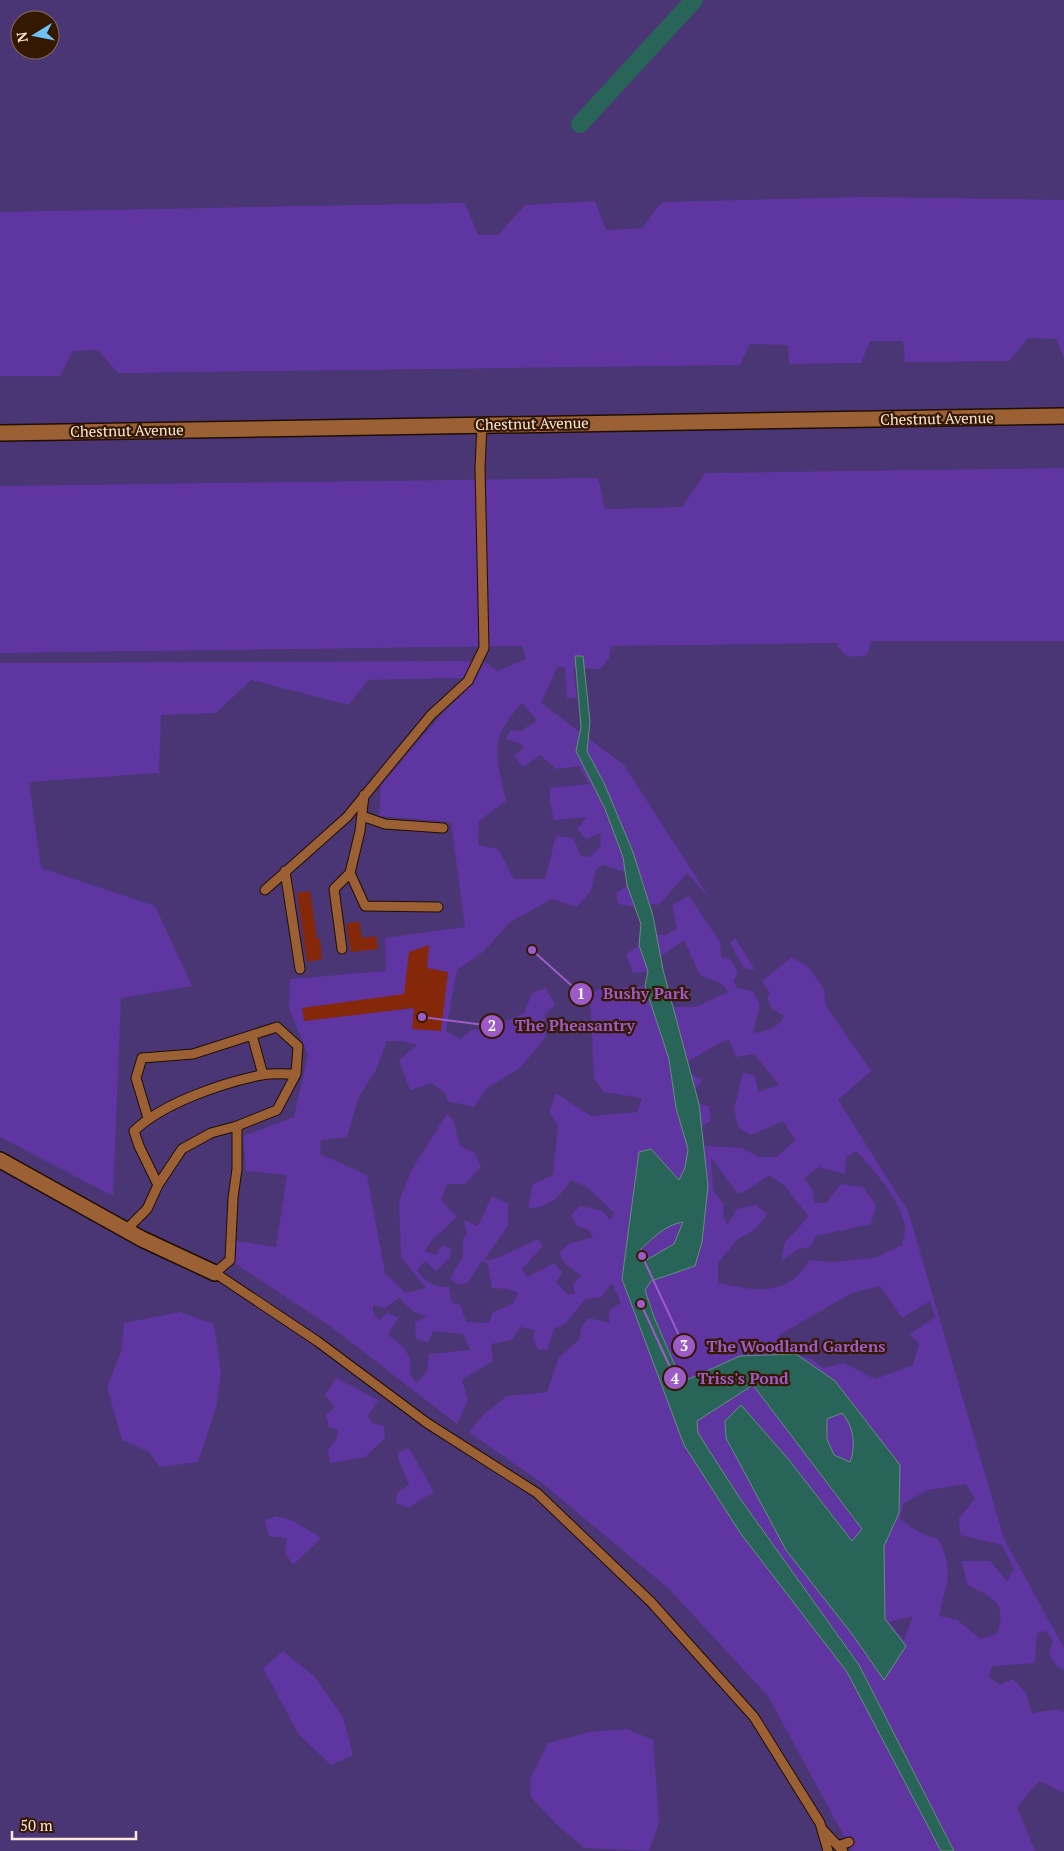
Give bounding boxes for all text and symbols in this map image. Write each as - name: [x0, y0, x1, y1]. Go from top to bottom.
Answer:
- north arrow: [10, 10, 60, 60]
- text: N: [11, 30, 32, 44]
- street label: Chestnut Avenue: [880, 407, 994, 429]
- street label: Chestnut Avenue: [475, 412, 589, 434]
- street label: Chestnut Avenue: [70, 419, 184, 441]
- callout: Bushy Park: [568, 978, 699, 1009]
- text: Bushy Park: [603, 982, 690, 1004]
- text: 1: [577, 983, 585, 1003]
- callout: The Pheasantry: [480, 1010, 645, 1041]
- text: The Pheasantry: [515, 1014, 636, 1036]
- text: 2: [488, 1015, 496, 1035]
- callout: The Woodland Gardens: [672, 1331, 896, 1362]
- text: 3: [680, 1335, 688, 1355]
- text: The Woodland Gardens: [706, 1335, 886, 1357]
- callout: Triss's Pond: [662, 1363, 799, 1394]
- text: Triss's Pond: [697, 1367, 789, 1389]
- text: 4: [671, 1368, 680, 1388]
- scale bar: [12, 1808, 136, 1840]
- text: 50 m: [20, 1815, 53, 1835]

